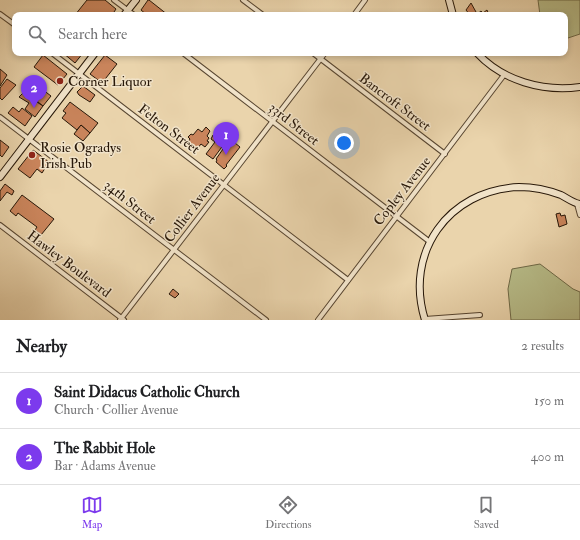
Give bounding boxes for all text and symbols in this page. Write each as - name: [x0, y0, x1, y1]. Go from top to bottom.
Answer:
- search box: [12, 12, 568, 56]
- icon: search: [26, 23, 48, 45]
- text: Search here: [58, 25, 127, 44]
- street label: Bancroft Street: [356, 70, 435, 135]
- place label: Corner Liquor: [68, 73, 152, 90]
- pin: 2: [21, 75, 47, 108]
- marker: Corner Liquor: [55, 76, 65, 86]
- street label: 33rd Street: [265, 99, 323, 149]
- street label: Felton Street: [135, 100, 204, 158]
- pin: 1: [213, 122, 239, 155]
- your location: [334, 133, 354, 153]
- place label: Rosie Ogradys Irish Pub: [40, 139, 121, 172]
- marker: Rosie Ogradys Irish Pub: [27, 150, 37, 160]
- street label: Copley Avenue: [370, 153, 435, 230]
- street label: Collier Avenue: [160, 170, 224, 246]
- street label: 34th Street: [101, 176, 160, 228]
- street label: Hawley Boulevard: [23, 227, 114, 302]
- text: Nearby: [16, 336, 67, 357]
- text: 2 results: [521, 338, 564, 354]
- text: Saint Didacus Catholic Church: [54, 383, 240, 402]
- text: 1: [27, 393, 31, 409]
- text: 150 m: [534, 393, 564, 409]
- text: Church · Collier Avenue: [54, 402, 178, 418]
- text: The Rabbit Hole: [54, 439, 155, 458]
- text: 2: [26, 449, 32, 465]
- text: 400 m: [531, 449, 564, 465]
- text: Bar · Adams Avenue: [54, 458, 156, 474]
- tab: Map: [81, 494, 103, 531]
- tab: Directions: [265, 494, 312, 531]
- tab: Saved: [474, 494, 499, 531]

